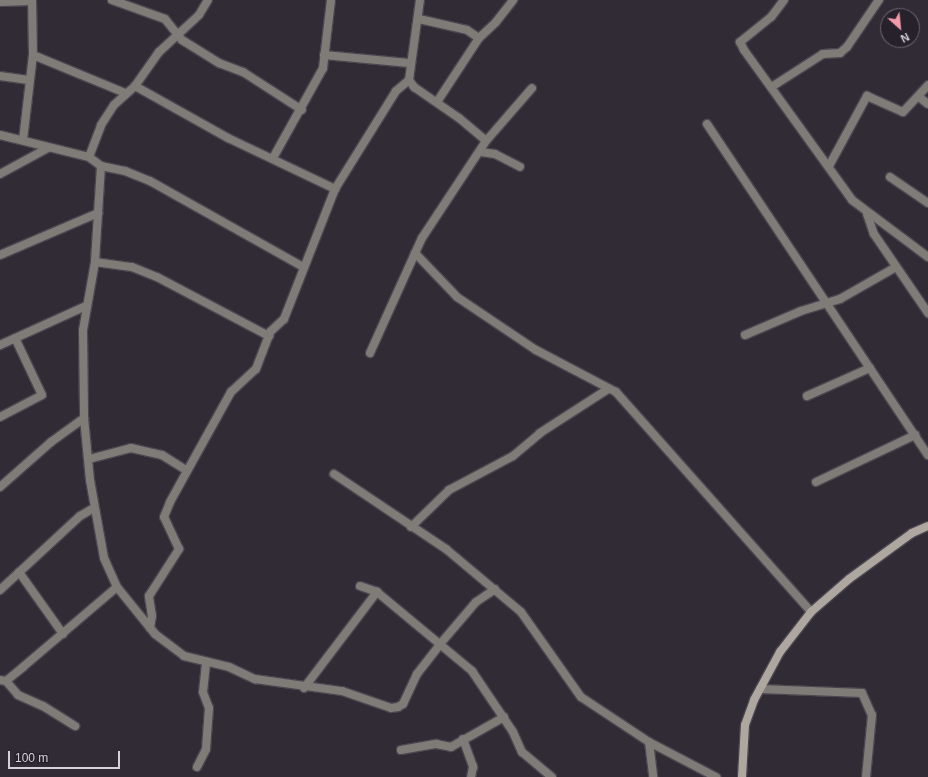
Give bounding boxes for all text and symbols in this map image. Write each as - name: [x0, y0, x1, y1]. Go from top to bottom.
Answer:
- north arrow: [880, 8, 920, 48]
- text: N: [899, 31, 911, 45]
- scale bar: [10, 743, 122, 769]
- text: 100 m: [15, 751, 48, 765]

